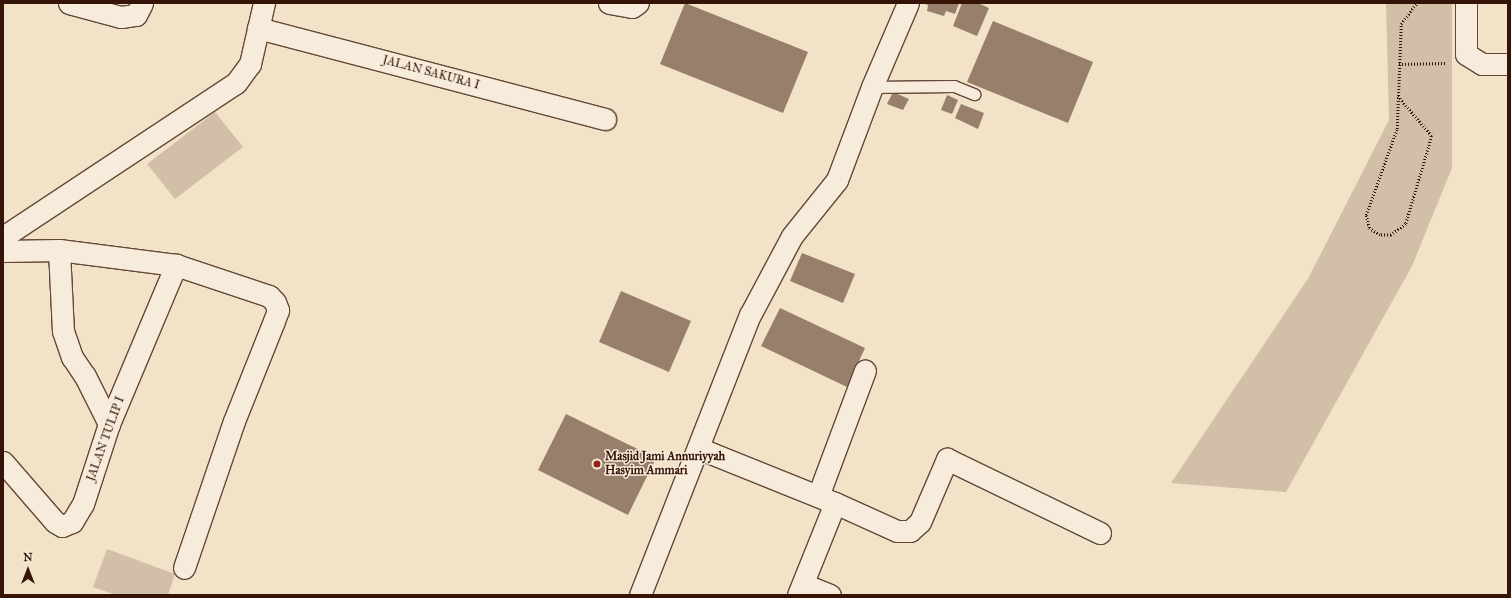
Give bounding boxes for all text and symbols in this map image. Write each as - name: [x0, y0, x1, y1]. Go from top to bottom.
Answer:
- street label: JALAN SAKURA I: [381, 53, 481, 93]
- street label: JALAN TULIP I: [84, 395, 128, 483]
- place label: Masjid Jami Annuriyyah Hasyim Ammari: [605, 450, 725, 478]
- marker: Masjid Jami Annuriyyah Hasyim Ammari: [592, 459, 602, 469]
- north arrow: [8, 550, 48, 590]
- text: N: [23, 551, 33, 564]

